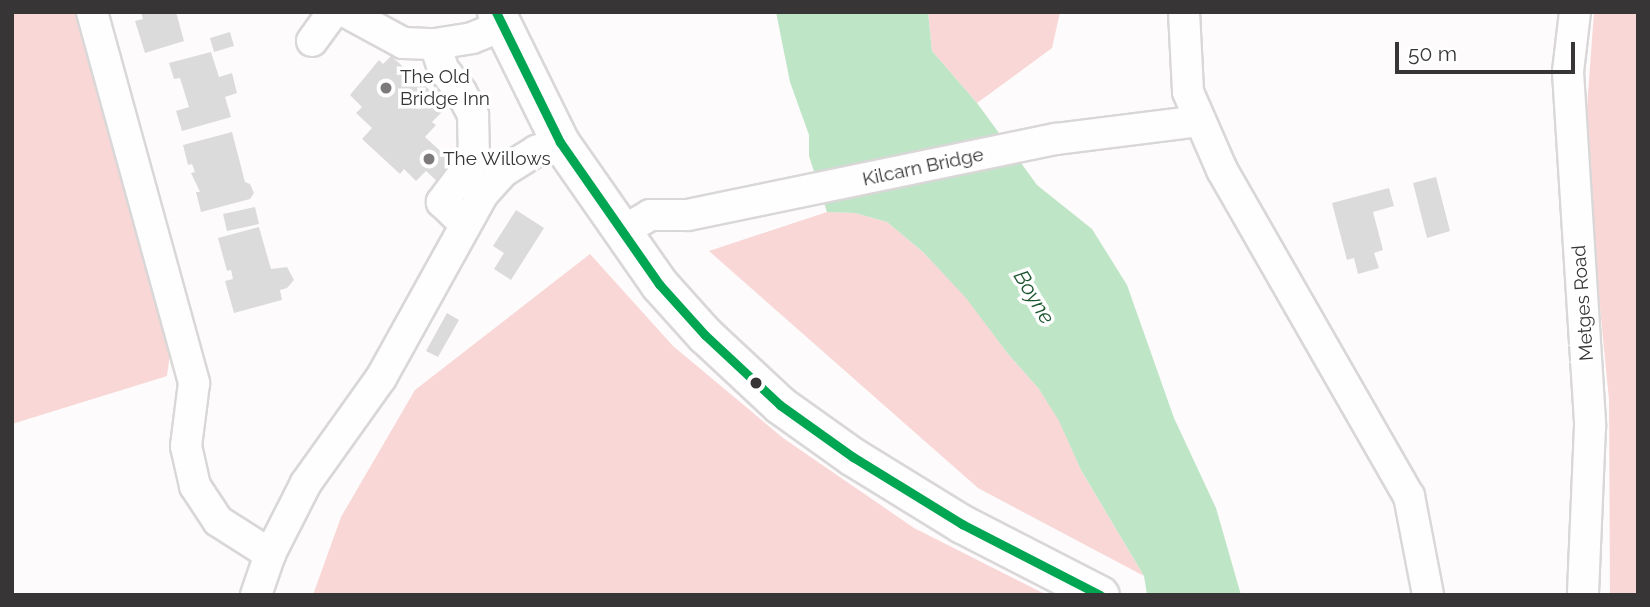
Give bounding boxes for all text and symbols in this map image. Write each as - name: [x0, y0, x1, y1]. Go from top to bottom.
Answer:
- scale bar: [1398, 28, 1578, 72]
- text: 50 m: [1408, 41, 1457, 66]
- place label: The Old Bridge Inn: [400, 66, 490, 110]
- marker: The Old Bridge Inn: [378, 80, 394, 96]
- street label: Kilcarn Bridge: [860, 143, 986, 191]
- place label: The Willows: [443, 148, 551, 170]
- marker: The Willows: [421, 151, 437, 167]
- street label: Metges Road: [1568, 244, 1598, 362]
- water label: Boyne: [1008, 266, 1060, 328]
- unlabelled marker: [749, 376, 763, 390]

